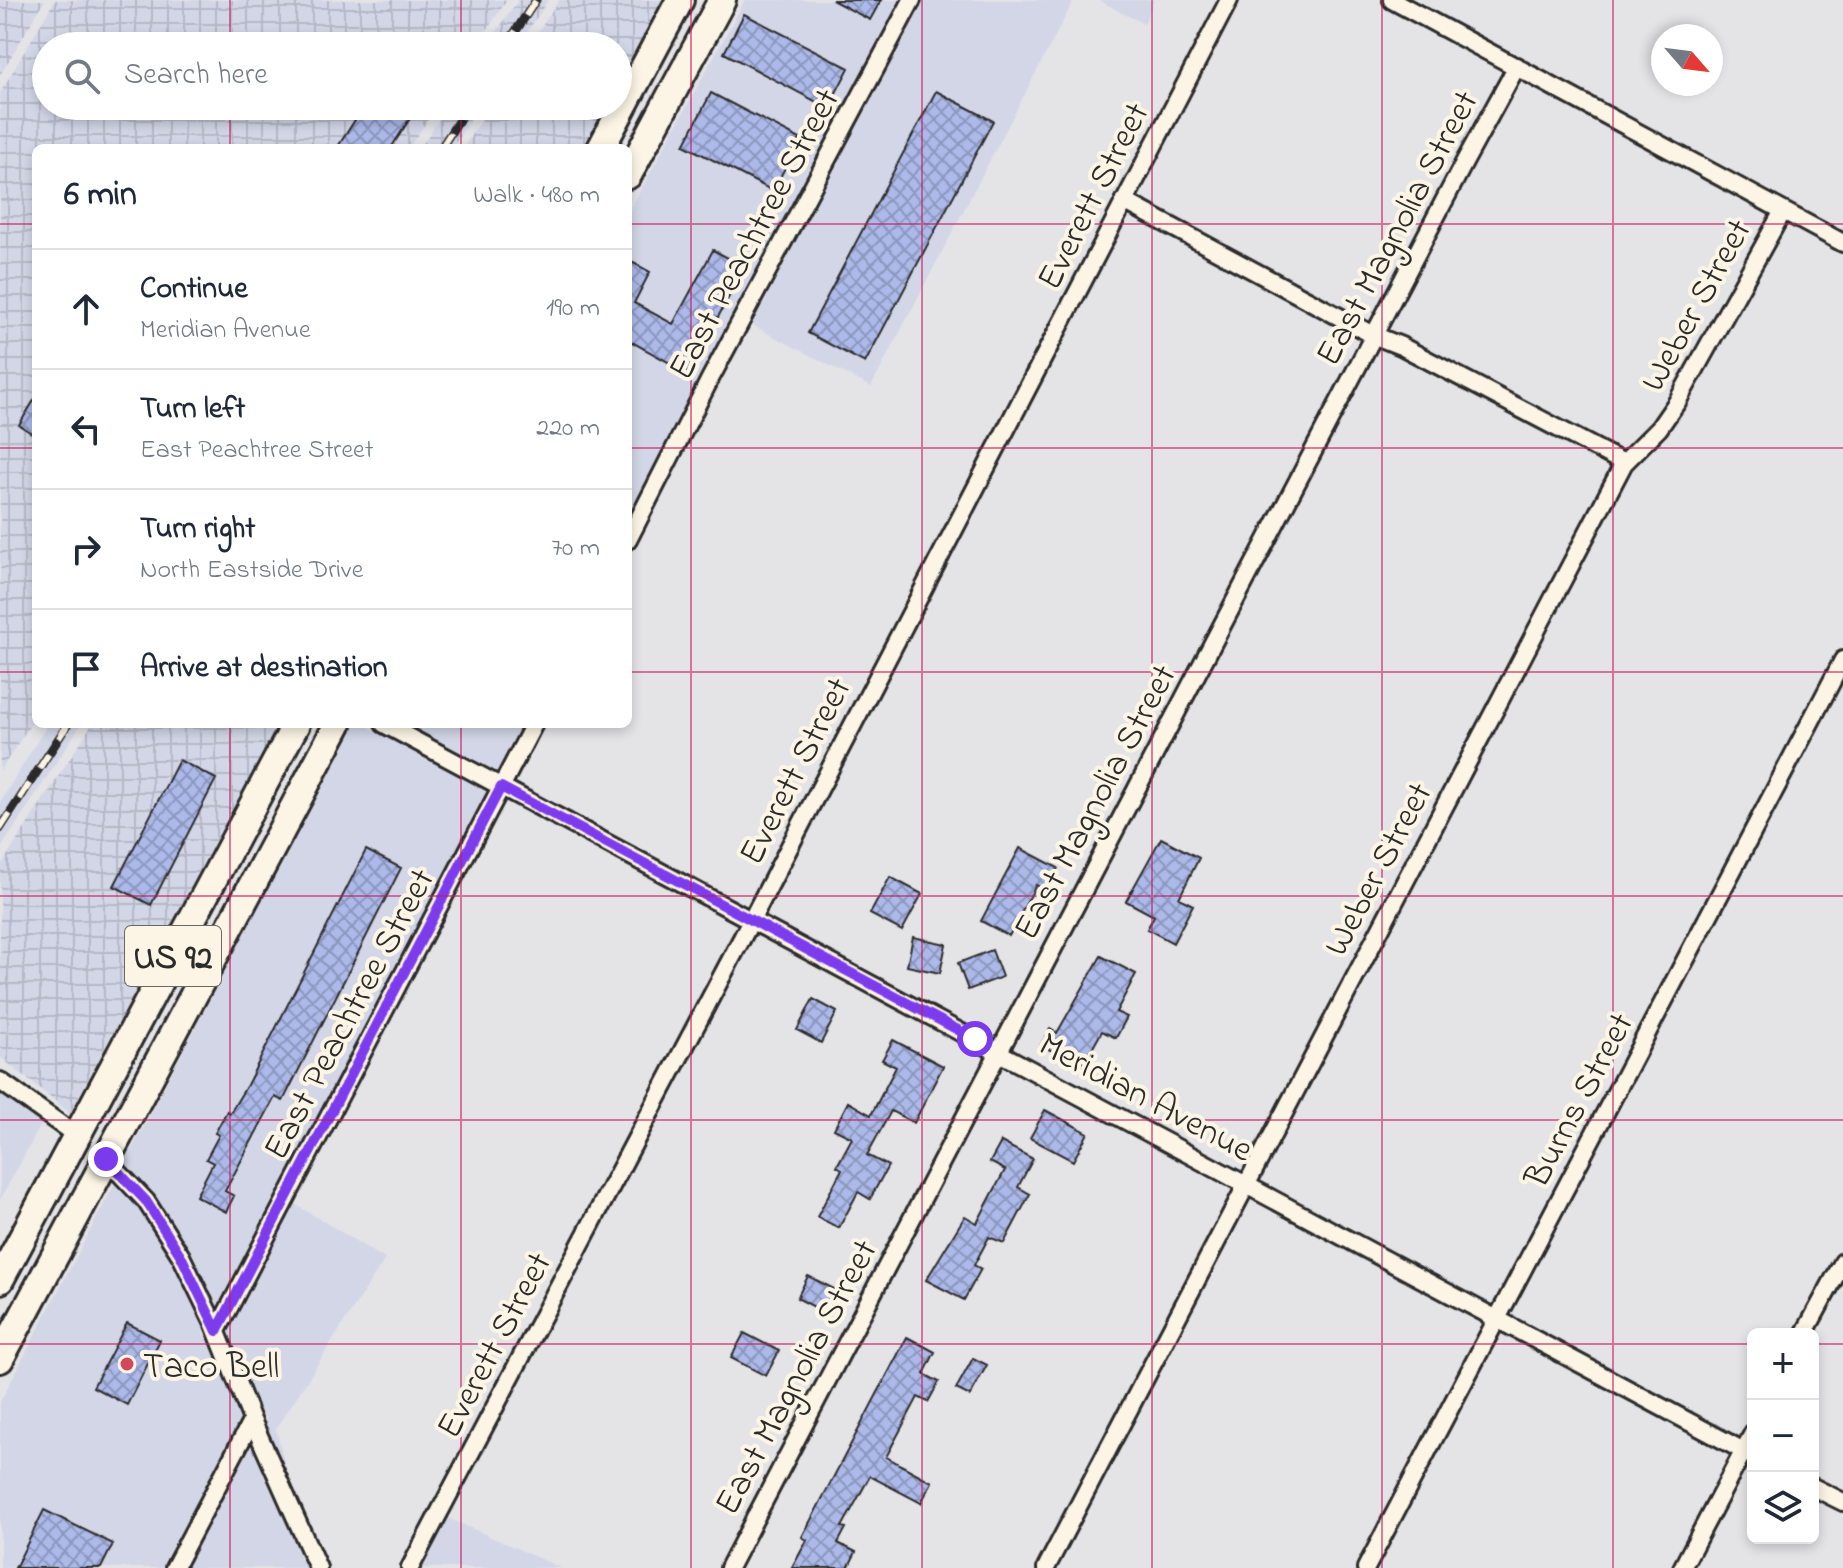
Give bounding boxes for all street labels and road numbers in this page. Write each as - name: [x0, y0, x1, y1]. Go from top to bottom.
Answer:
- street label: East Peachtree Street: [657, 80, 855, 390]
- street label: East Magnolia Street: [1304, 82, 1494, 376]
- street label: Everett Street: [1025, 94, 1165, 300]
- street label: Weber Street: [1629, 210, 1767, 402]
- street label: East Magnolia Street: [1002, 656, 1192, 950]
- street label: Everett Street: [727, 669, 867, 875]
- street label: Weber Street: [1312, 774, 1448, 966]
- street label: East Peachtree Street: [252, 860, 450, 1170]
- road number: US 92: [125, 926, 221, 986]
- street label: Burns Street: [1512, 1004, 1649, 1199]
- street label: Meridian Avenue: [1028, 1020, 1262, 1178]
- street label: East Magnolia Street: [703, 1231, 893, 1525]
- street label: Everett Street: [425, 1244, 567, 1449]

